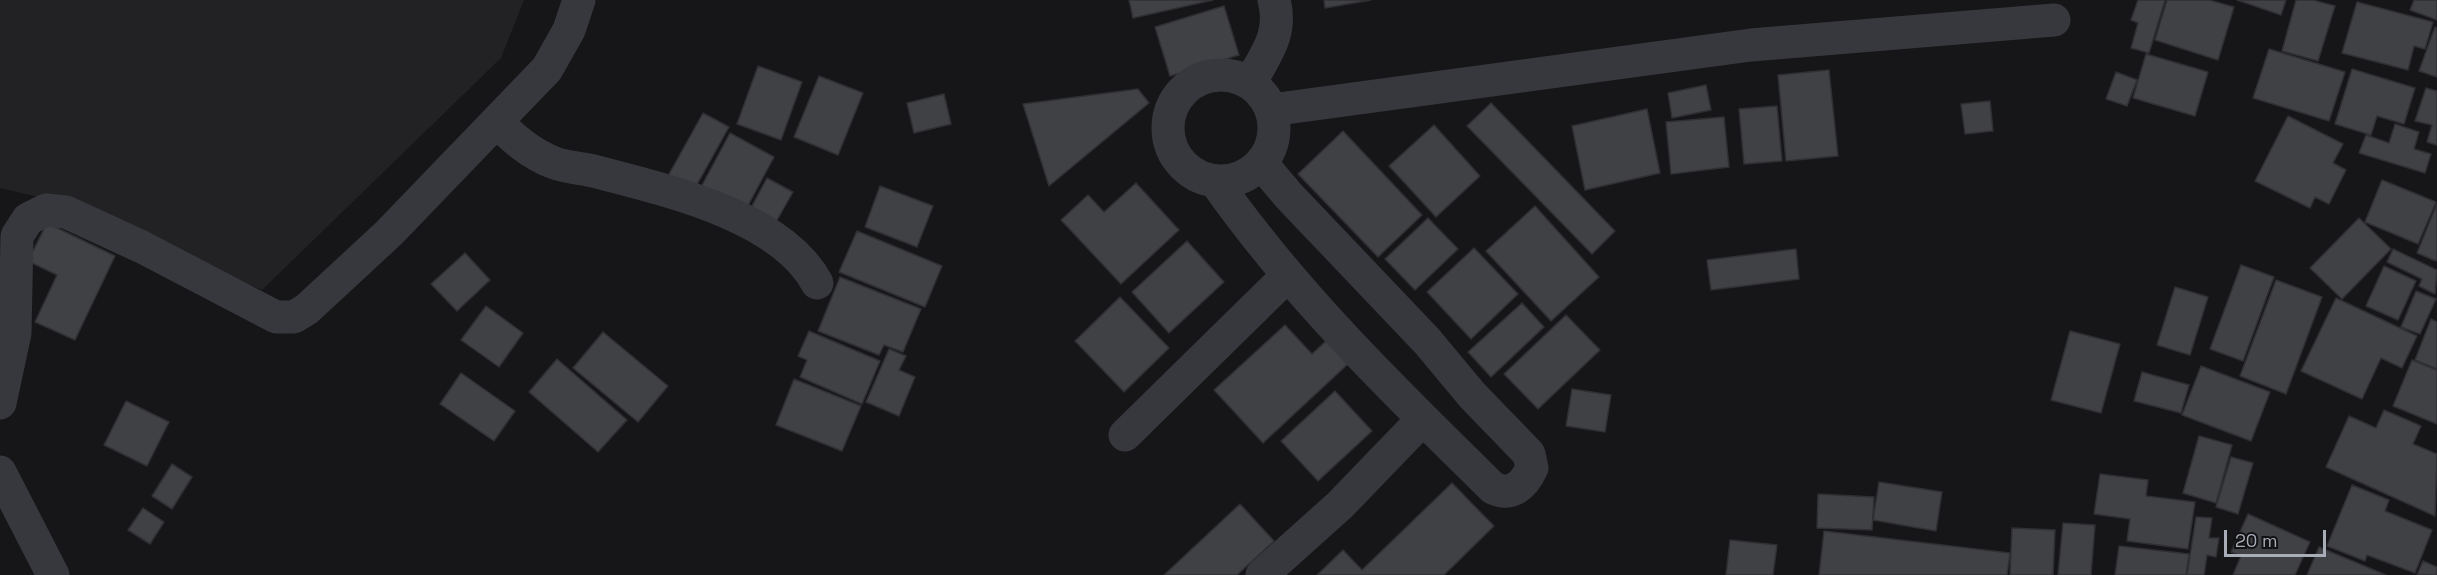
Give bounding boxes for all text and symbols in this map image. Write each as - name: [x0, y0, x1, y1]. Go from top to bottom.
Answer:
- scale bar: [2227, 518, 2329, 556]
- text: 20 m: [2235, 529, 2278, 552]

